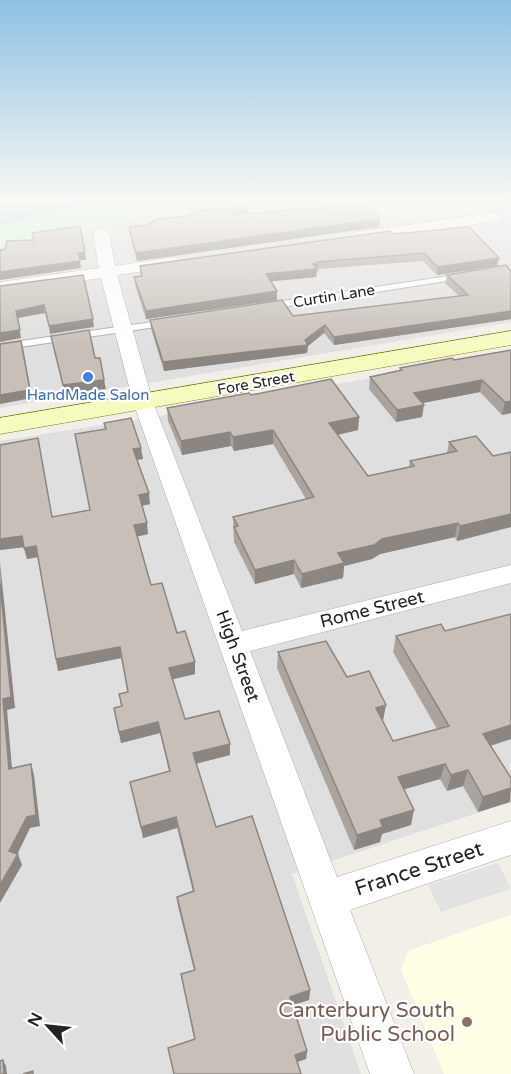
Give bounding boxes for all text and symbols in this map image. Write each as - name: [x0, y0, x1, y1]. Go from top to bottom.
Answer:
- street label: Curtin Lane: [292, 281, 376, 311]
- street label: Fore Street: [216, 367, 296, 399]
- marker: HandMade Salon: [81, 370, 95, 384]
- place label: HandMade Salon: [27, 386, 149, 404]
- street label: Rome Street: [318, 585, 426, 633]
- street label: High Street: [211, 607, 265, 705]
- street label: France Street: [352, 837, 486, 901]
- north arrow: [18, 996, 78, 1056]
- place label: Canterbury South Public School: [278, 998, 455, 1047]
- text: N: [24, 1009, 47, 1030]
- marker: Canterbury South Public School: [460, 1015, 474, 1029]

